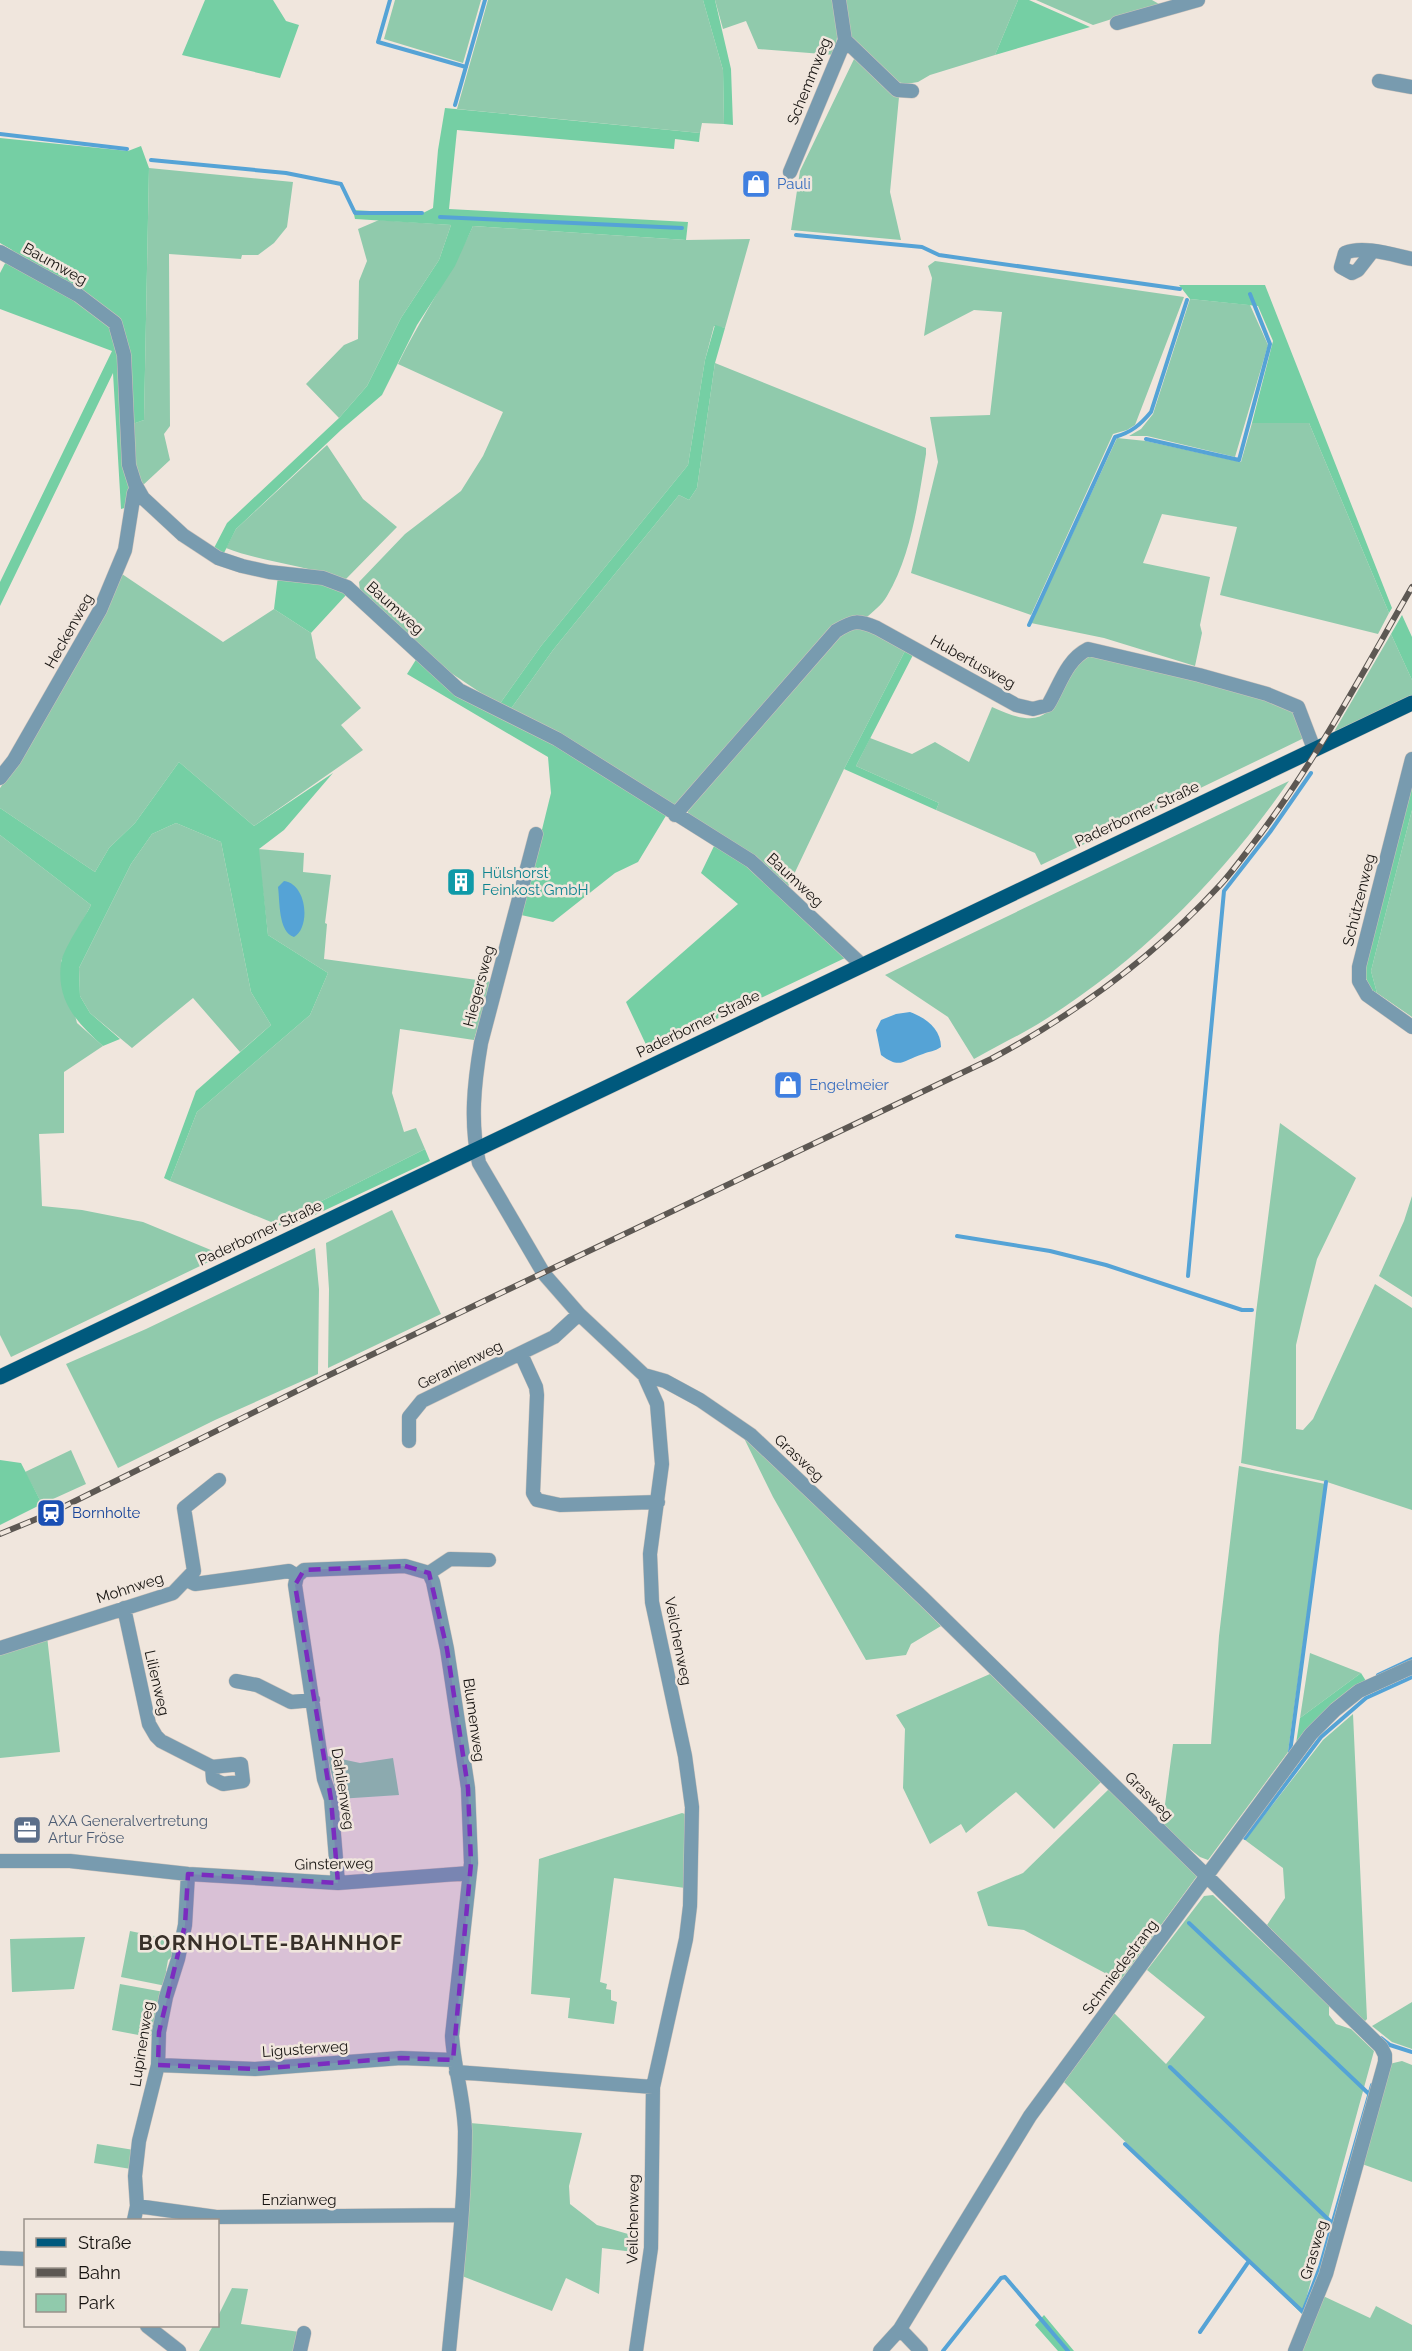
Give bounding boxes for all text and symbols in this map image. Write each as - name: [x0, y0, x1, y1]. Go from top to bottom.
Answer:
- street label: Schemmweg: [783, 35, 835, 127]
- shop icon: Pauli: [740, 168, 772, 200]
- place label: Pauli: [777, 175, 811, 193]
- street label: Baumweg: [20, 239, 90, 289]
- street label: Baumweg: [363, 578, 427, 638]
- street label: Heckenweg: [41, 590, 97, 672]
- street label: Hubertusweg: [927, 631, 1019, 693]
- street label: Paderborner Straße: [1072, 777, 1202, 851]
- street label: Baumweg: [763, 849, 827, 911]
- street label: Schützenweg: [1339, 852, 1379, 948]
- place label: Hülshorst Feinkost GmbH: [482, 864, 588, 899]
- building icon: Hülshorst Feinkost GmbH: [445, 866, 477, 898]
- street label: Hiegersweg: [459, 943, 499, 1029]
- street label: Paderborner Straße: [633, 986, 763, 1062]
- shop icon: Engelmeier: [772, 1069, 804, 1101]
- place label: Engelmeier: [809, 1076, 890, 1094]
- street label: Paderborner Straße: [195, 1196, 325, 1270]
- street label: Geranienweg: [415, 1337, 505, 1393]
- street label: Grasweg: [770, 1431, 828, 1485]
- station icon: Bornholte: [35, 1497, 67, 1529]
- place label: Bornholte: [72, 1504, 141, 1522]
- street label: Mohnweg: [94, 1569, 166, 1607]
- street label: Veilchenweg: [661, 1595, 695, 1687]
- street label: Lilienweg: [141, 1648, 173, 1718]
- street label: Blumenweg: [459, 1677, 489, 1763]
- street label: Dahlienweg: [328, 1747, 358, 1831]
- street label: Grasweg: [1121, 1768, 1177, 1824]
- place label: AXA Generalvertretung Artur Fröse: [48, 1812, 208, 1847]
- office icon: AXA Generalvertretung Artur Fröse: [11, 1814, 43, 1846]
- street label: Ginsterweg: [294, 1854, 374, 1874]
- street label: Schmiedestrang: [1079, 1916, 1161, 2018]
- district label: BORNHOLTE-BAHNHOF: [139, 1930, 403, 1955]
- street label: Lupinenweg: [126, 2000, 158, 2088]
- street label: Ligusterweg: [261, 2037, 349, 2061]
- street label: Veilchenweg: [623, 2174, 643, 2264]
- street label: Enzianweg: [261, 2191, 337, 2209]
- street label: Grasweg: [1296, 2218, 1332, 2282]
- legend: [24, 2219, 219, 2327]
- text: Straße: [78, 2232, 132, 2253]
- text: Bahn: [78, 2262, 121, 2283]
- text: Park: [78, 2292, 115, 2313]

